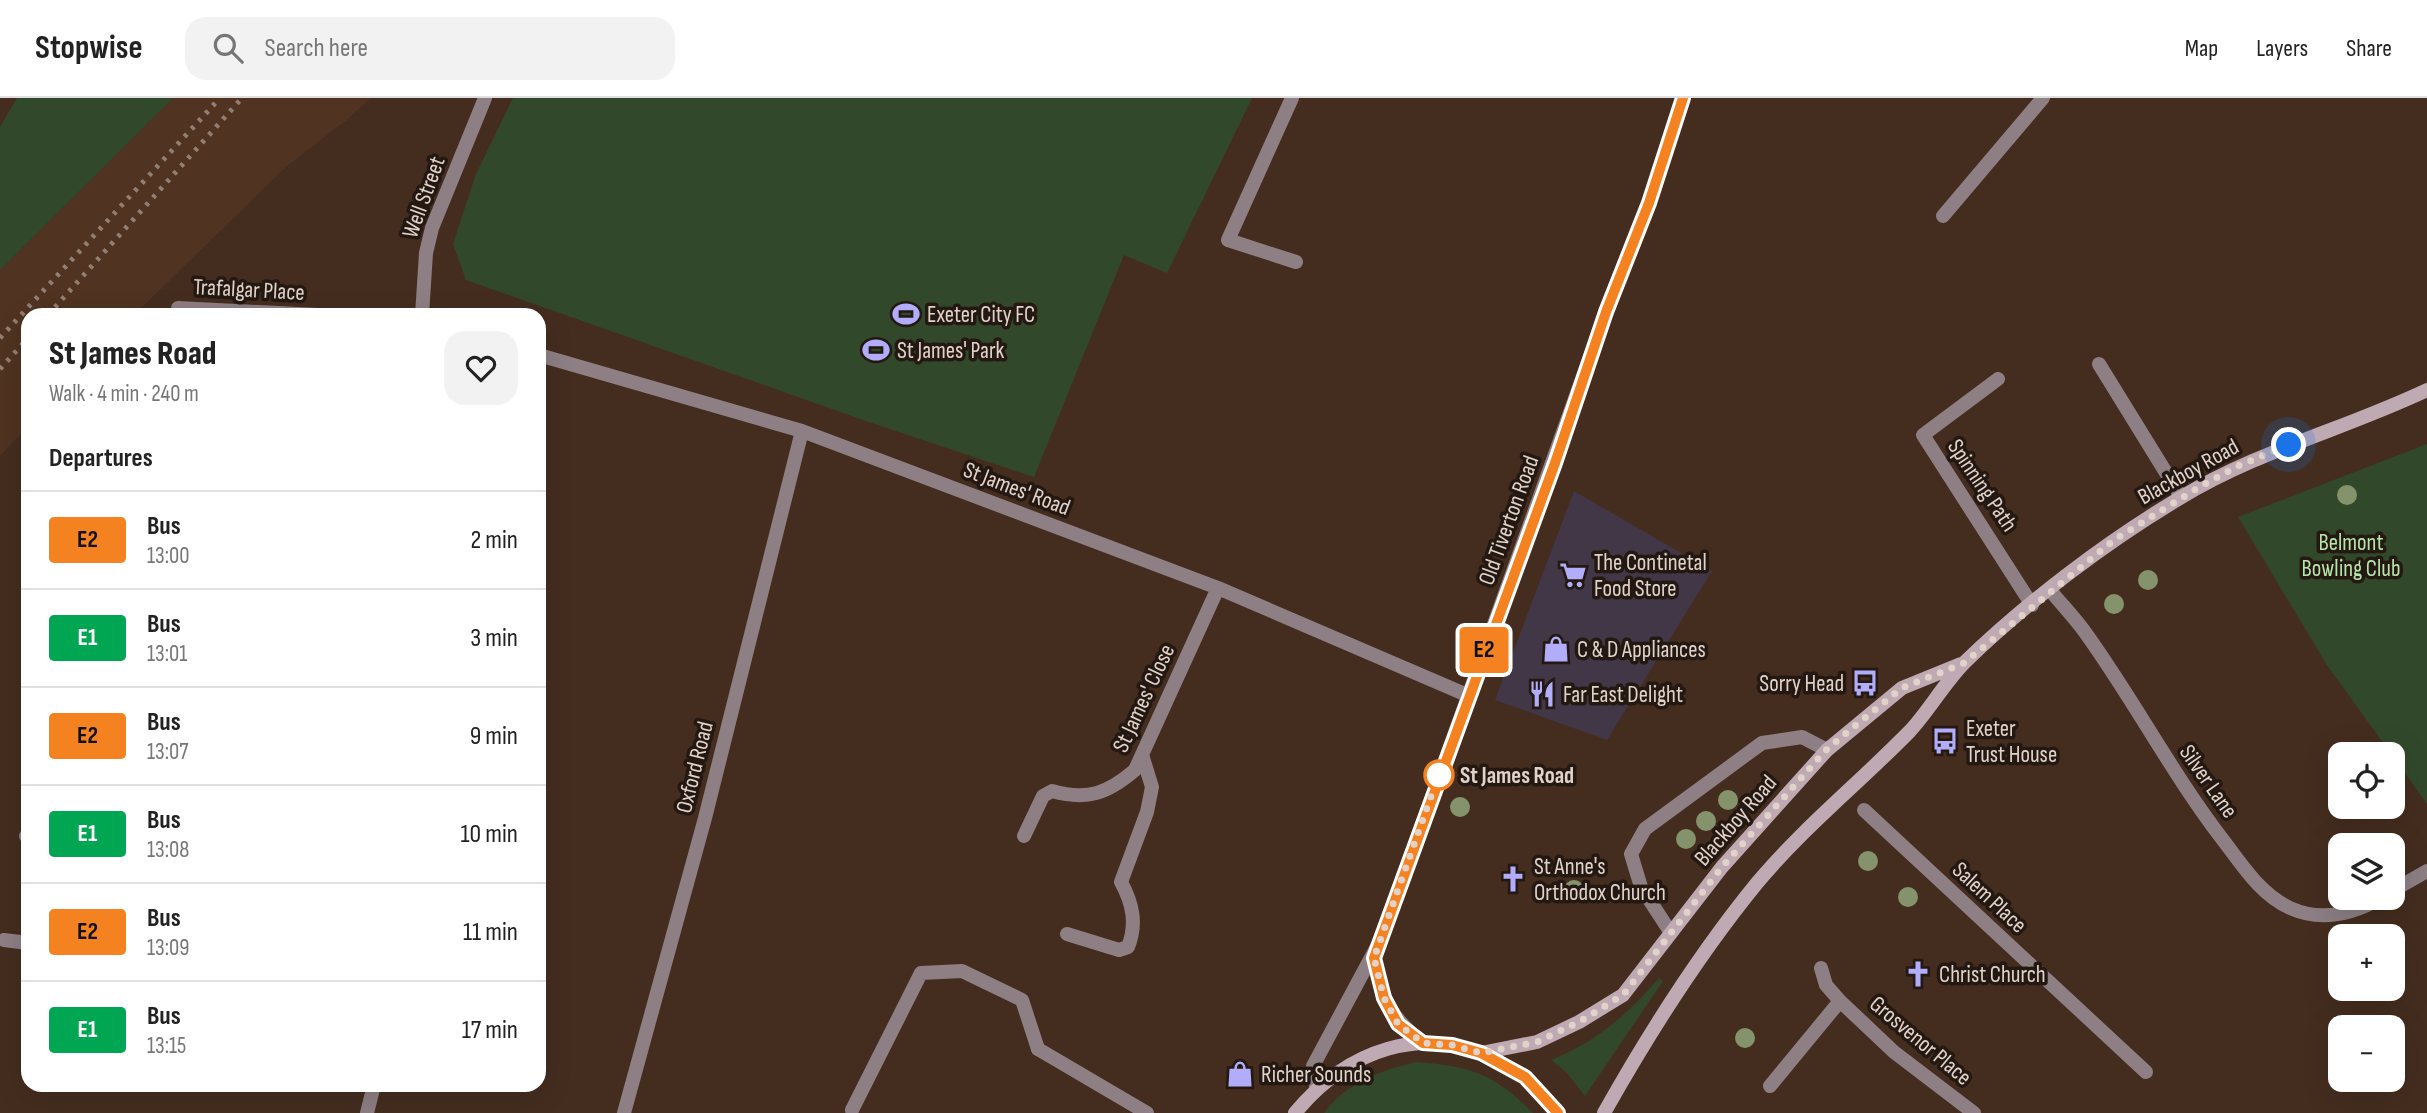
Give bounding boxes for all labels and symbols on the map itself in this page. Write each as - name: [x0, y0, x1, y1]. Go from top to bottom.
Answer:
- street label: Well Street: [396, 153, 452, 242]
- street label: Trafalgar Place: [193, 273, 305, 307]
- sports icon: Exeter City FC: [891, 299, 921, 329]
- place label: Exeter City FC: [927, 301, 1035, 329]
- sports icon: St James' Park: [861, 335, 891, 365]
- place label: St James' Park: [897, 337, 1004, 365]
- your location: [2271, 427, 2306, 462]
- street label: Blackboy Road: [2133, 433, 2244, 511]
- street label: Spinning Path: [1941, 434, 2023, 537]
- street label: Old Tiverton Road: [1473, 452, 1545, 589]
- street label: St James' Road: [959, 456, 1074, 522]
- park label: Belmont Bowling Club: [2302, 529, 2400, 583]
- place label: The Continetal Food Store: [1594, 549, 1707, 603]
- supermarket icon: The Continetal Food Store: [1558, 560, 1588, 590]
- line badge: E2: [1452, 627, 1516, 673]
- shop icon: C & D Appliances: [1541, 634, 1571, 664]
- place label: C & D Appliances: [1577, 636, 1706, 664]
- street label: St James' Close: [1107, 640, 1181, 757]
- bus stop icon: Sorry Head: [1850, 668, 1880, 698]
- place label: Sorry Head: [1759, 670, 1844, 698]
- restaurant icon: Far East Delight: [1527, 679, 1557, 709]
- place label: Far East Delight: [1563, 681, 1683, 709]
- place label: Exeter Trust House: [1966, 715, 2057, 769]
- street label: Oxford Road: [670, 719, 720, 816]
- bus stop icon: Exeter Trust House: [1930, 726, 1960, 756]
- street label: Silver Lane: [2173, 740, 2243, 824]
- marker: St James Road: [1424, 760, 1454, 790]
- place label: St James Road: [1460, 762, 1574, 790]
- street label: Blackboy Road: [1689, 770, 1783, 872]
- place label: St Anne's Orthodox Church: [1534, 853, 1666, 907]
- street label: Salem Place: [1946, 856, 2032, 939]
- church icon: St Anne's Orthodox Church: [1498, 864, 1528, 894]
- church icon: Christ Church: [1903, 959, 1933, 989]
- place label: Christ Church: [1939, 961, 2046, 989]
- street label: Grosvenor Place: [1864, 990, 1977, 1091]
- shop icon: Richer Sounds: [1225, 1059, 1255, 1089]
- place label: Richer Sounds: [1261, 1061, 1371, 1089]

